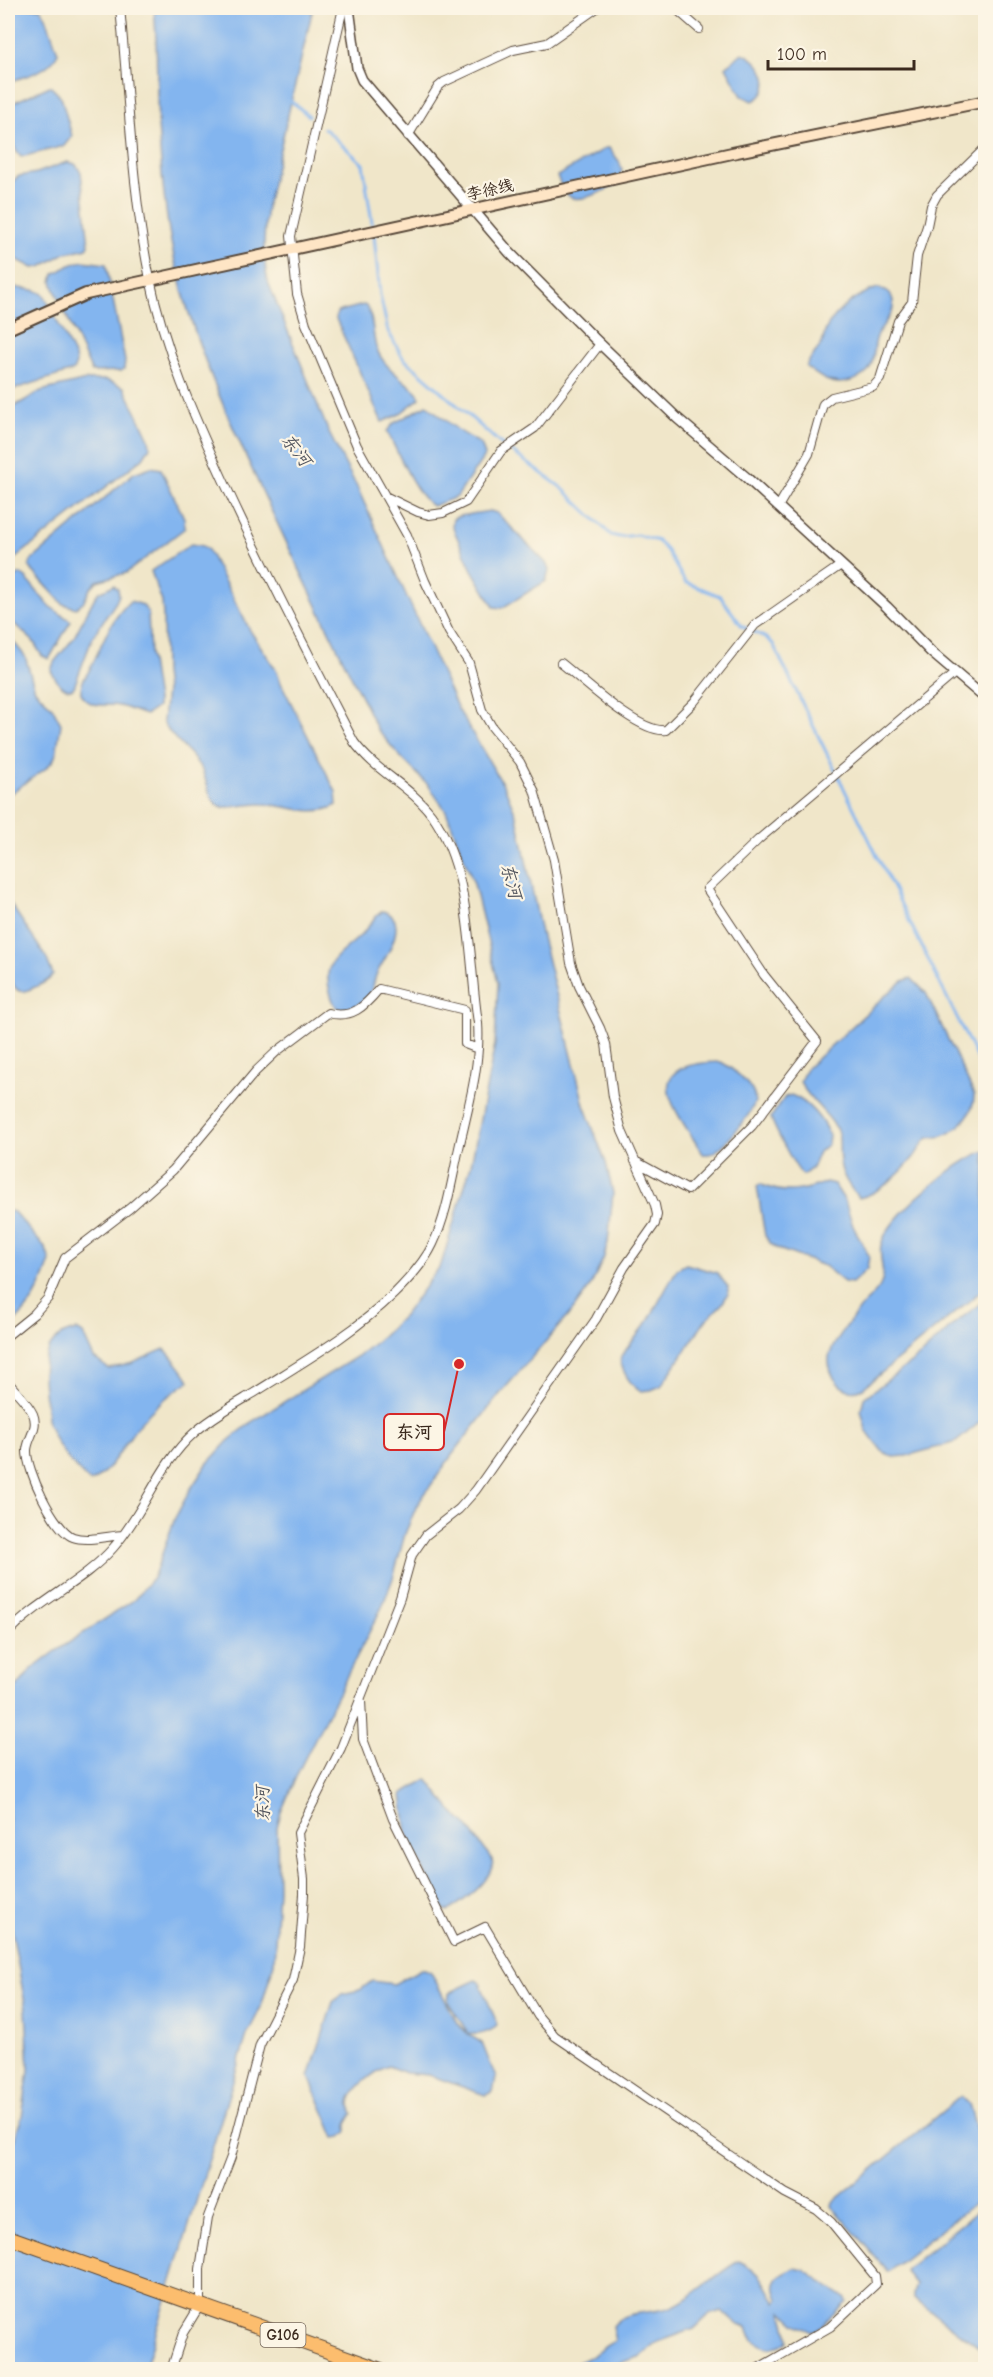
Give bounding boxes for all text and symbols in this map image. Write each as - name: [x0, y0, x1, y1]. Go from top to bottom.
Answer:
- scale bar: [768, 33, 914, 71]
- text: 100 m: [777, 44, 827, 65]
- street label: 李徐线: [465, 176, 515, 204]
- water label: 东河: [277, 429, 317, 473]
- water label: 东河: [496, 861, 527, 904]
- callout: 东河: [384, 1414, 444, 1450]
- text: 东河: [396, 1422, 432, 1443]
- water label: 东河: [252, 1783, 274, 1822]
- road number: G106: [260, 2323, 306, 2347]

